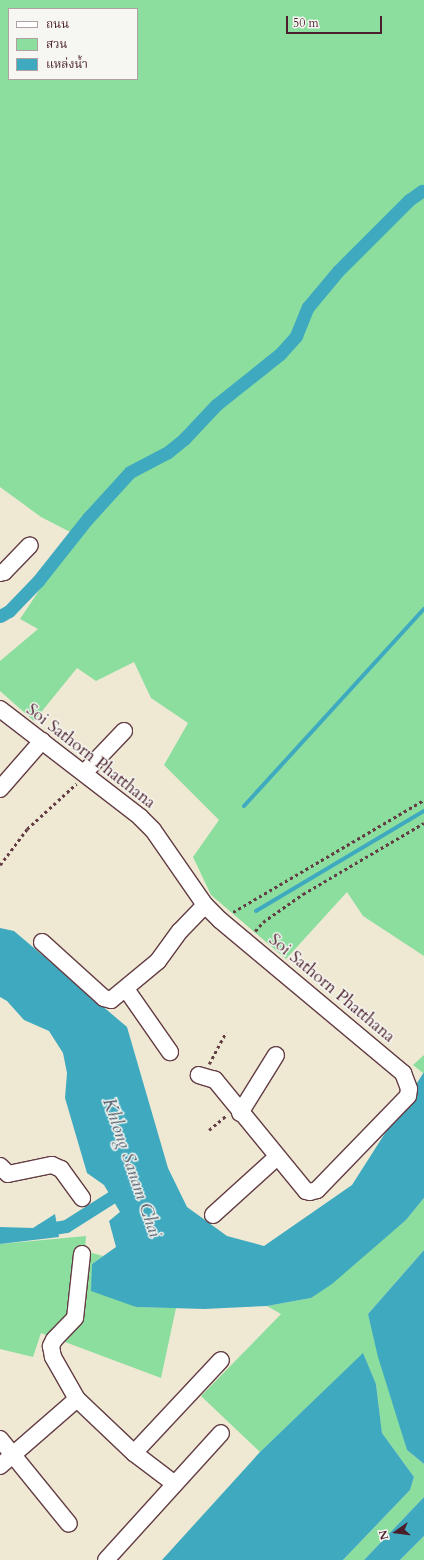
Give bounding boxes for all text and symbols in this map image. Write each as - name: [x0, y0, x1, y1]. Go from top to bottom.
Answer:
- legend: [8, 8, 138, 80]
- scale bar: [288, 8, 384, 34]
- text: 50 m: [293, 15, 319, 31]
- text: ถนน: [46, 16, 69, 32]
- text: สวน: [46, 36, 67, 52]
- text: แหล่งน้ำ: [46, 56, 88, 72]
- street label: Soi Sathorn Phatthana: [22, 699, 160, 813]
- street label: Soi Sathorn Phatthana: [265, 929, 399, 1047]
- water label: Khlong Sanam Chai: [97, 1095, 165, 1241]
- north arrow: [376, 1512, 416, 1552]
- text: N: [375, 1529, 392, 1541]

